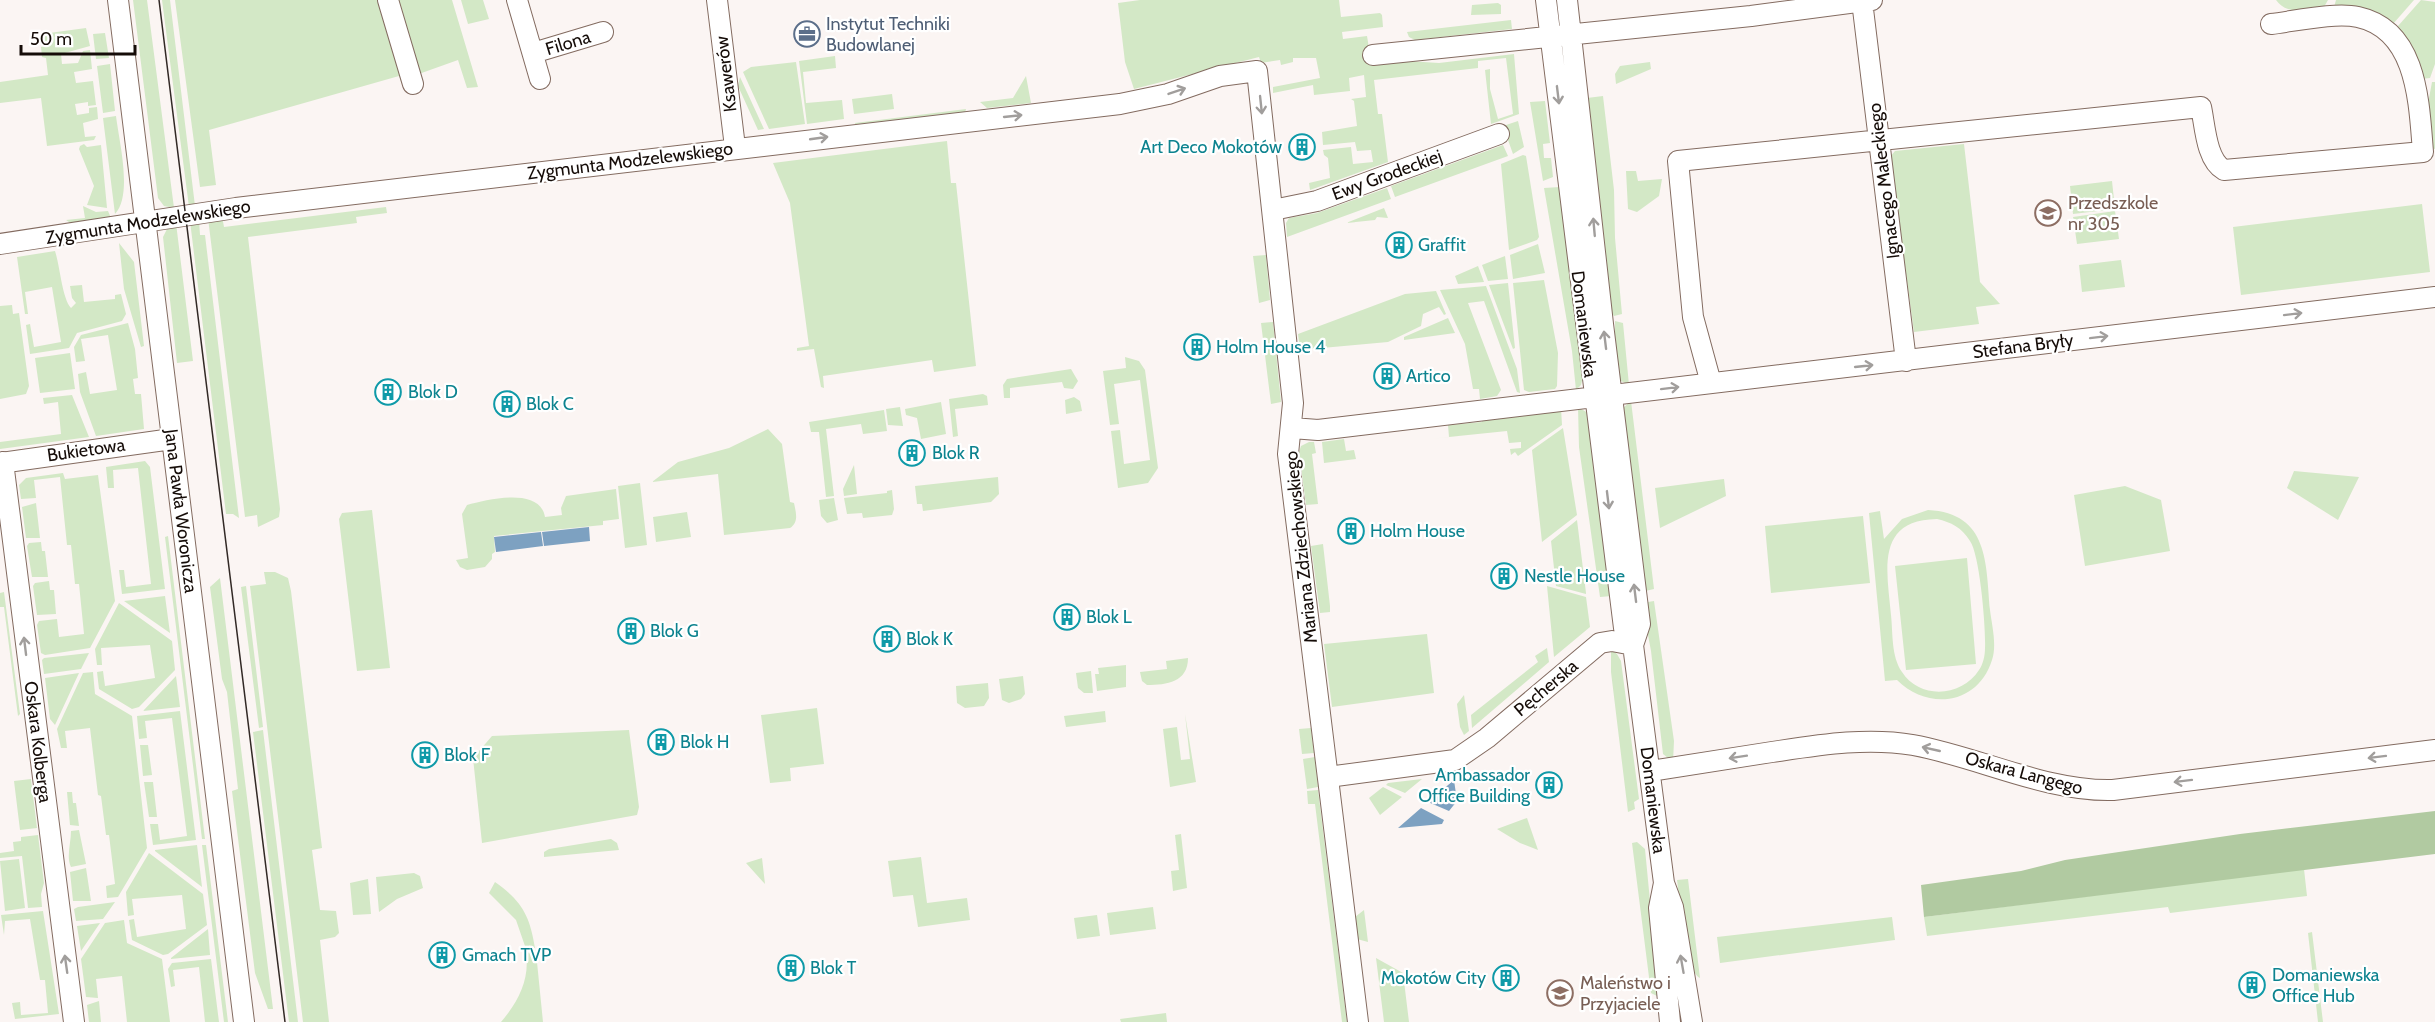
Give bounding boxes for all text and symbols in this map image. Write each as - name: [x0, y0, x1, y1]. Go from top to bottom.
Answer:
- place label: Instytut Techniki Budowlanej: [826, 13, 950, 56]
- scale bar: [21, 18, 135, 56]
- office icon: Instytut Techniki Budowlanej: [792, 19, 822, 49]
- street label: Filona: [543, 26, 593, 60]
- text: 50 m: [30, 28, 72, 50]
- street label: Ksawerów: [710, 35, 742, 113]
- one-way arrow: [1167, 84, 1186, 95]
- one-way arrow: [1553, 84, 1564, 104]
- one-way arrow: [1256, 95, 1267, 115]
- street label: Ignacego Maleckiego: [1864, 102, 1904, 260]
- one-way arrow: [1002, 110, 1022, 121]
- building icon: Art Deco Mokotów: [1287, 132, 1317, 162]
- one-way arrow: [809, 133, 828, 144]
- place label: Art Deco Mokotów: [1140, 136, 1282, 158]
- street label: Zygmunta Modzelewskiego: [526, 137, 734, 185]
- street label: Ewy Grodeckiej: [1329, 145, 1445, 205]
- place label: Przedszkole nr 305: [2068, 192, 2158, 235]
- street label: Zygmunta Modzelewskiego: [44, 195, 252, 249]
- school or university icon: Przedszkole nr 305: [2033, 198, 2063, 228]
- one-way arrow: [1588, 218, 1599, 238]
- building icon: Graffit: [1384, 230, 1414, 260]
- place label: Graffit: [1418, 234, 1466, 256]
- street label: Domaniewska: [1567, 269, 1602, 379]
- one-way arrow: [2282, 308, 2302, 319]
- street label: Stefana Bryły: [1971, 329, 2075, 363]
- one-way arrow: [1599, 331, 1610, 351]
- one-way arrow: [2089, 331, 2108, 342]
- building icon: Holm House 4: [1182, 332, 1212, 362]
- place label: Holm House 4: [1216, 336, 1325, 358]
- one-way arrow: [1853, 360, 1873, 371]
- building icon: Artico: [1372, 361, 1402, 391]
- place label: Artico: [1406, 365, 1451, 387]
- building icon: Blok D: [373, 377, 403, 407]
- place label: Blok D: [408, 381, 458, 403]
- one-way arrow: [1660, 382, 1679, 393]
- building icon: Blok C: [492, 389, 522, 419]
- place label: Blok C: [526, 393, 574, 415]
- street label: Jana Pawła Woronicza: [160, 427, 202, 595]
- street label: Bukietowa: [46, 434, 127, 466]
- building icon: Blok R: [897, 438, 927, 468]
- place label: Blok R: [932, 442, 980, 464]
- street label: Mariana Zdziechowskiego: [1280, 450, 1322, 644]
- one-way arrow: [1603, 490, 1614, 510]
- building icon: Holm House: [1336, 516, 1366, 546]
- place label: Holm House: [1370, 520, 1465, 542]
- building icon: Nestle House: [1489, 561, 1519, 591]
- place label: Nestle House: [1524, 565, 1625, 587]
- one-way arrow: [1630, 583, 1641, 603]
- building icon: Blok L: [1052, 602, 1082, 632]
- place label: Blok L: [1086, 606, 1132, 628]
- building icon: Blok G: [616, 616, 646, 646]
- place label: Blok G: [650, 620, 699, 642]
- building icon: Blok K: [872, 624, 902, 654]
- place label: Blok K: [906, 628, 954, 650]
- one-way arrow: [20, 636, 31, 656]
- street label: Pęcherska: [1510, 655, 1583, 721]
- street label: Oskara Kolberga: [20, 680, 56, 804]
- building icon: Blok H: [646, 727, 676, 757]
- place label: Blok H: [680, 731, 730, 753]
- building icon: Blok F: [410, 740, 440, 770]
- one-way arrow: [1922, 743, 1941, 755]
- place label: Blok F: [444, 744, 491, 766]
- street label: Domaniewska: [1636, 745, 1671, 855]
- street label: Oskara Langego: [1963, 747, 2085, 799]
- one-way arrow: [1729, 752, 1749, 763]
- one-way arrow: [2368, 752, 2387, 763]
- place label: Ambassador Office Building: [1418, 764, 1531, 807]
- building icon: Ambassador Office Building: [1534, 770, 1564, 800]
- one-way arrow: [2174, 776, 2194, 787]
- building icon: Gmach TVP: [427, 940, 457, 970]
- place label: Gmach TVP: [462, 944, 551, 966]
- building icon: Blok T: [776, 953, 806, 983]
- one-way arrow: [60, 955, 71, 974]
- one-way arrow: [1676, 955, 1687, 975]
- place label: Blok T: [810, 957, 857, 979]
- building icon: Mokotów City: [1491, 963, 1521, 993]
- place label: Domaniewska Office Hub: [2272, 964, 2380, 1007]
- place label: Mokotów City: [1381, 967, 1486, 989]
- building icon: Domaniewska Office Hub: [2237, 970, 2267, 1000]
- place label: Maleństwo i Przyjaciele: [1580, 972, 1671, 1015]
- school or university icon: Maleństwo i Przyjaciele: [1545, 978, 1575, 1008]

